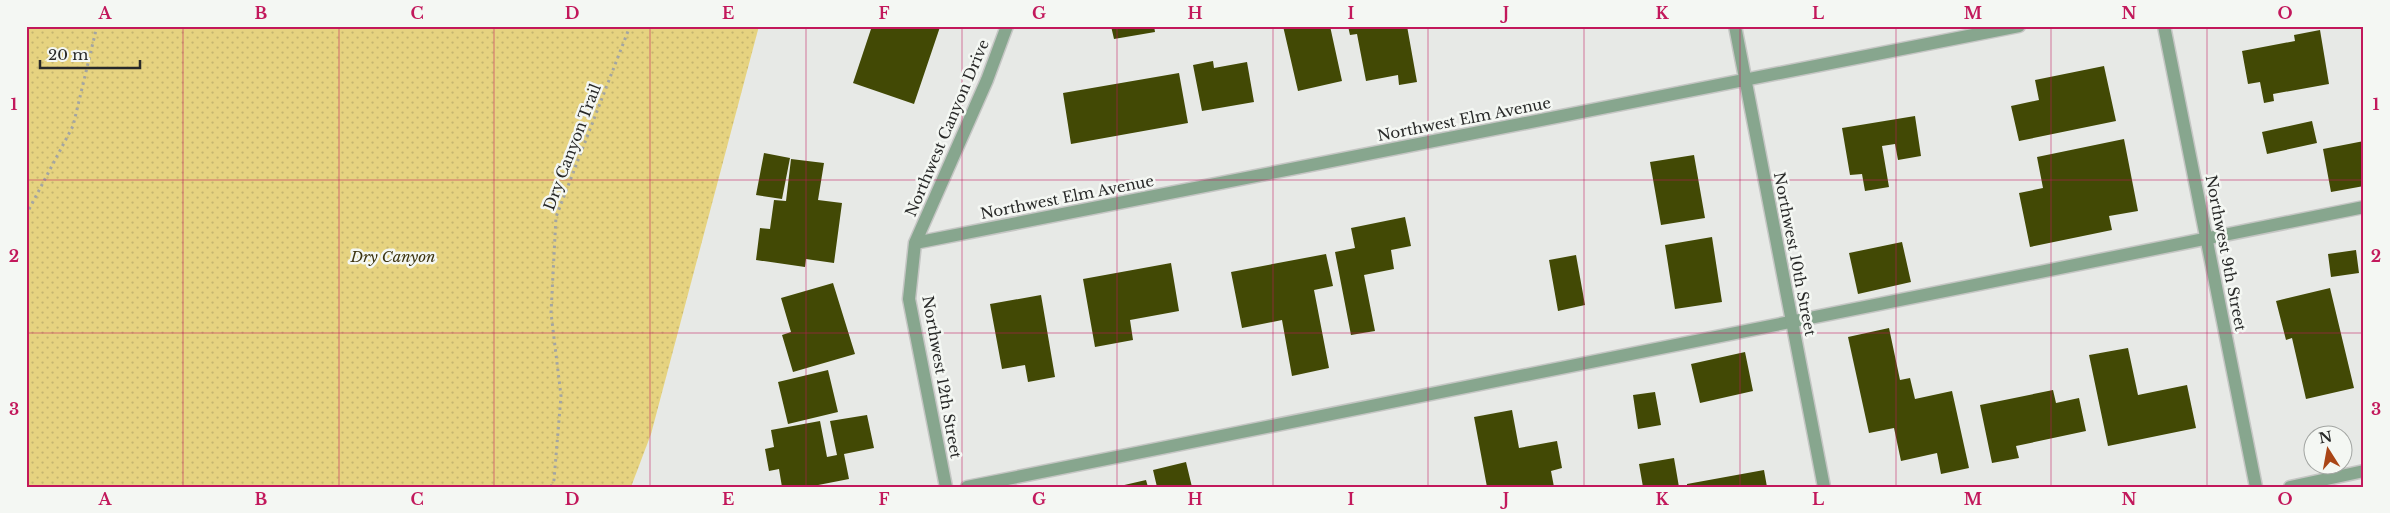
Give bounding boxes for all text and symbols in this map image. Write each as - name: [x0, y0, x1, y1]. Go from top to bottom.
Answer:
- text: A: [98, 3, 113, 23]
- text: B: [255, 3, 268, 23]
- text: C: [410, 3, 424, 23]
- text: D: [565, 3, 579, 23]
- text: E: [722, 3, 734, 23]
- text: F: [878, 3, 890, 23]
- text: G: [1032, 3, 1046, 23]
- text: H: [1187, 3, 1203, 23]
- text: I: [1348, 3, 1355, 23]
- text: J: [1500, 3, 1509, 23]
- text: K: [1655, 3, 1669, 23]
- text: L: [1812, 3, 1824, 23]
- text: M: [1964, 3, 1982, 23]
- text: N: [2121, 3, 2137, 23]
- text: O: [2277, 3, 2293, 23]
- street label: Northwest Canyon Drive: [901, 37, 993, 219]
- scale bar: [40, 38, 140, 70]
- text: 20 m: [48, 45, 88, 64]
- street label: Dry Canyon Trail: [539, 81, 605, 213]
- street label: Northwest Elm Avenue: [1376, 93, 1552, 145]
- text: 1: [11, 94, 18, 114]
- text: 1: [2373, 94, 2380, 114]
- street label: Northwest 10th Street: [1770, 170, 1820, 338]
- street label: Northwest Elm Avenue: [979, 171, 1155, 223]
- street label: Northwest 9th Street: [2202, 173, 2251, 333]
- text: 2: [9, 246, 19, 266]
- text: 2: [2371, 246, 2381, 266]
- park label: Dry Canyon: [349, 247, 436, 266]
- street label: Northwest 12th Street: [918, 294, 966, 460]
- text: 3: [9, 399, 19, 419]
- text: 3: [2371, 399, 2381, 419]
- north arrow: [2302, 426, 2352, 476]
- text: N: [2317, 427, 2334, 447]
- text: A: [98, 489, 113, 509]
- text: B: [255, 489, 268, 509]
- text: C: [410, 489, 424, 509]
- text: D: [565, 489, 579, 509]
- text: E: [722, 489, 734, 509]
- text: F: [878, 489, 890, 509]
- text: G: [1032, 489, 1046, 509]
- text: H: [1187, 489, 1203, 509]
- text: I: [1348, 489, 1355, 509]
- text: J: [1500, 489, 1509, 509]
- text: K: [1655, 489, 1669, 509]
- text: L: [1812, 489, 1824, 509]
- text: M: [1964, 489, 1982, 509]
- text: N: [2121, 489, 2137, 509]
- text: O: [2277, 489, 2293, 509]

